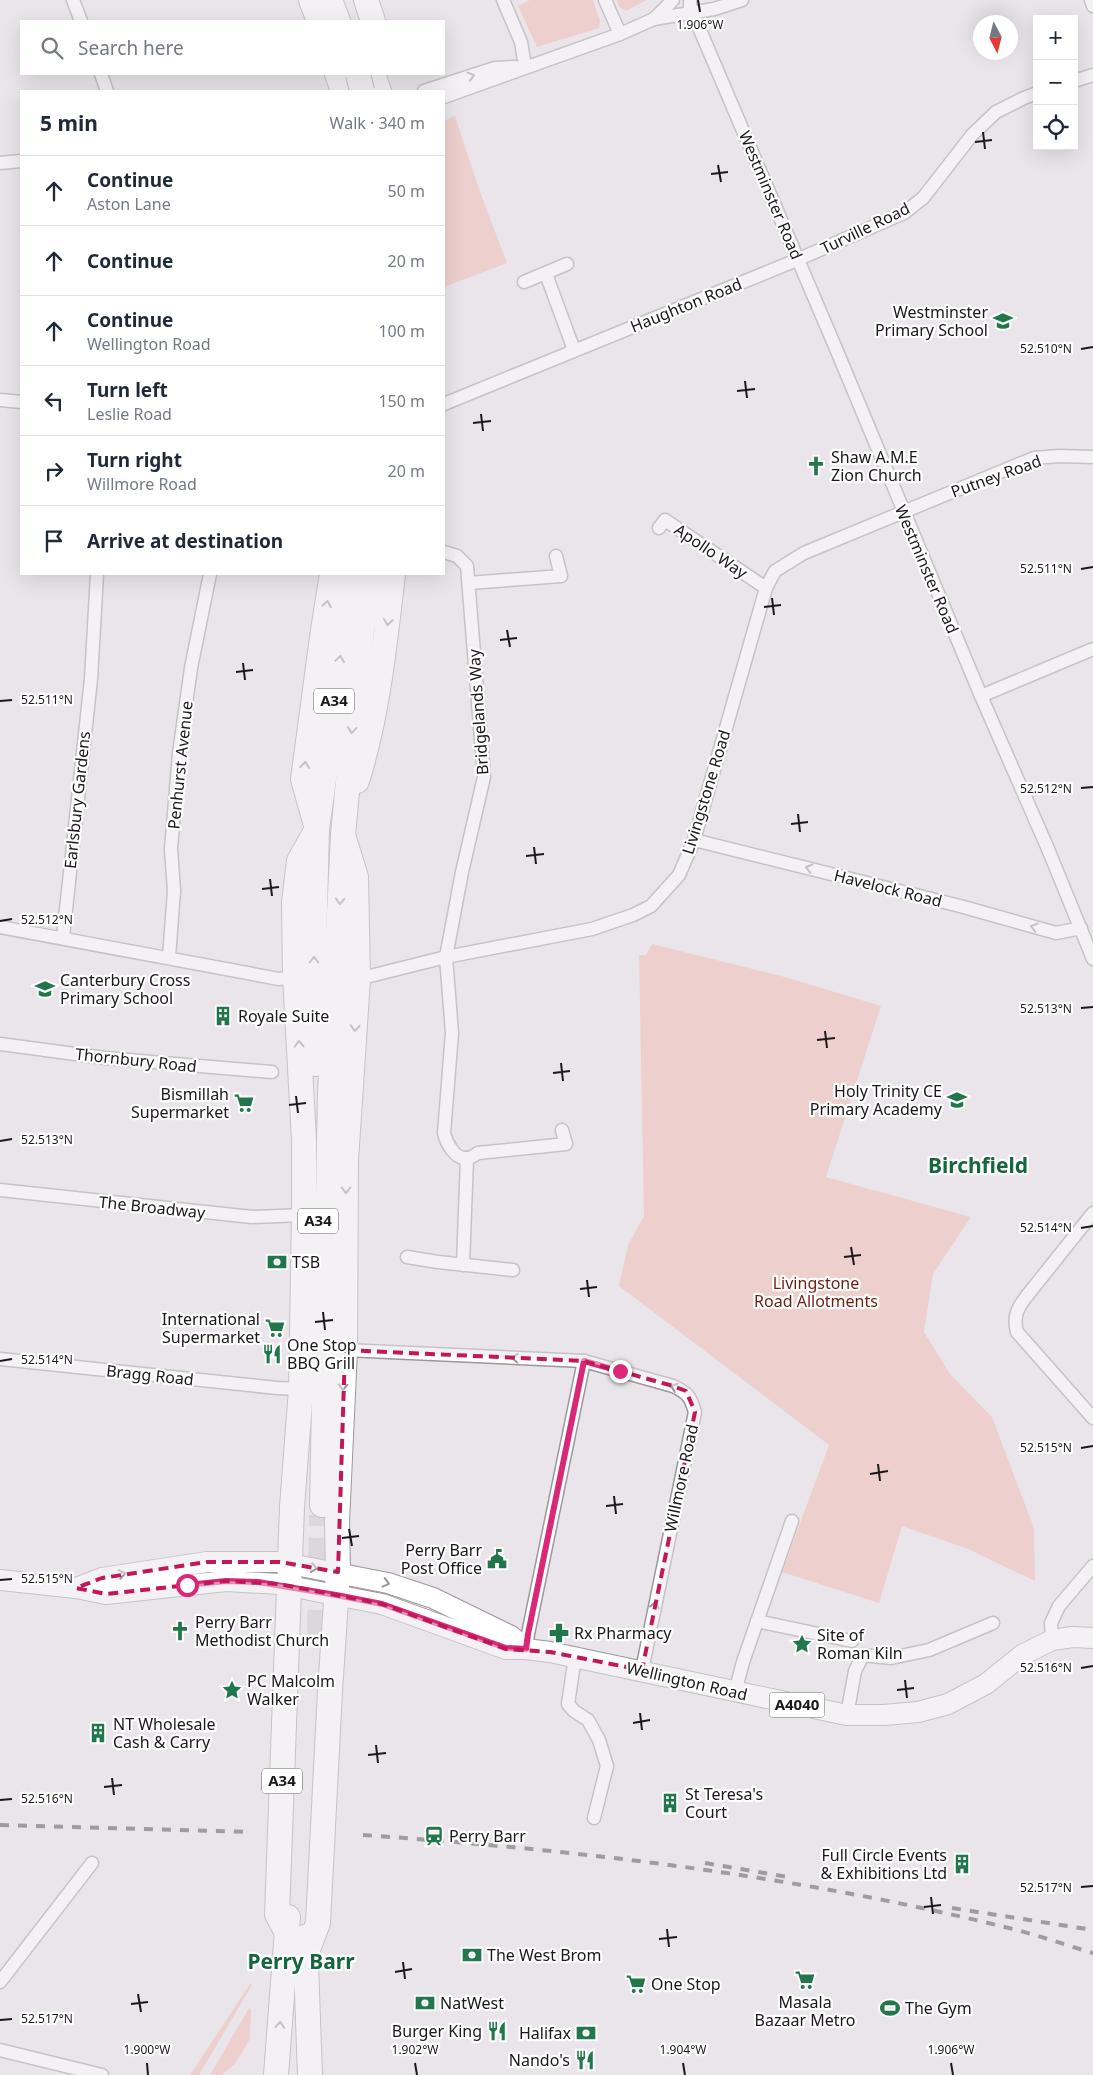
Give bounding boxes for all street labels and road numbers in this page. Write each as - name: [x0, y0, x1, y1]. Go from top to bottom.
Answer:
- street label: Westminster Road: [734, 127, 808, 263]
- street label: Turville Road: [817, 197, 913, 259]
- street label: Haughton Road: [627, 273, 745, 337]
- street label: Putney Road: [948, 449, 1044, 503]
- street label: Westminster Road: [890, 501, 964, 637]
- street label: Apollo Way: [670, 519, 752, 584]
- street label: Bridgelands Way: [463, 647, 493, 776]
- road number: A34: [314, 688, 354, 714]
- street label: Penhurst Avenue: [162, 700, 198, 830]
- street label: Livingstone Road: [677, 727, 735, 857]
- street label: Earlsbury Gardens: [59, 730, 95, 870]
- street label: Havelock Road: [832, 864, 944, 912]
- street label: Thornbury Road: [74, 1043, 198, 1077]
- street label: The Broadway: [98, 1190, 207, 1224]
- road number: A34: [298, 1208, 338, 1234]
- street label: Bragg Road: [105, 1359, 195, 1391]
- street label: Willmore Road: [659, 1422, 703, 1534]
- street label: Wellington Road: [624, 1656, 750, 1706]
- road number: A4040: [770, 1692, 824, 1718]
- road number: A34: [262, 1768, 302, 1794]

